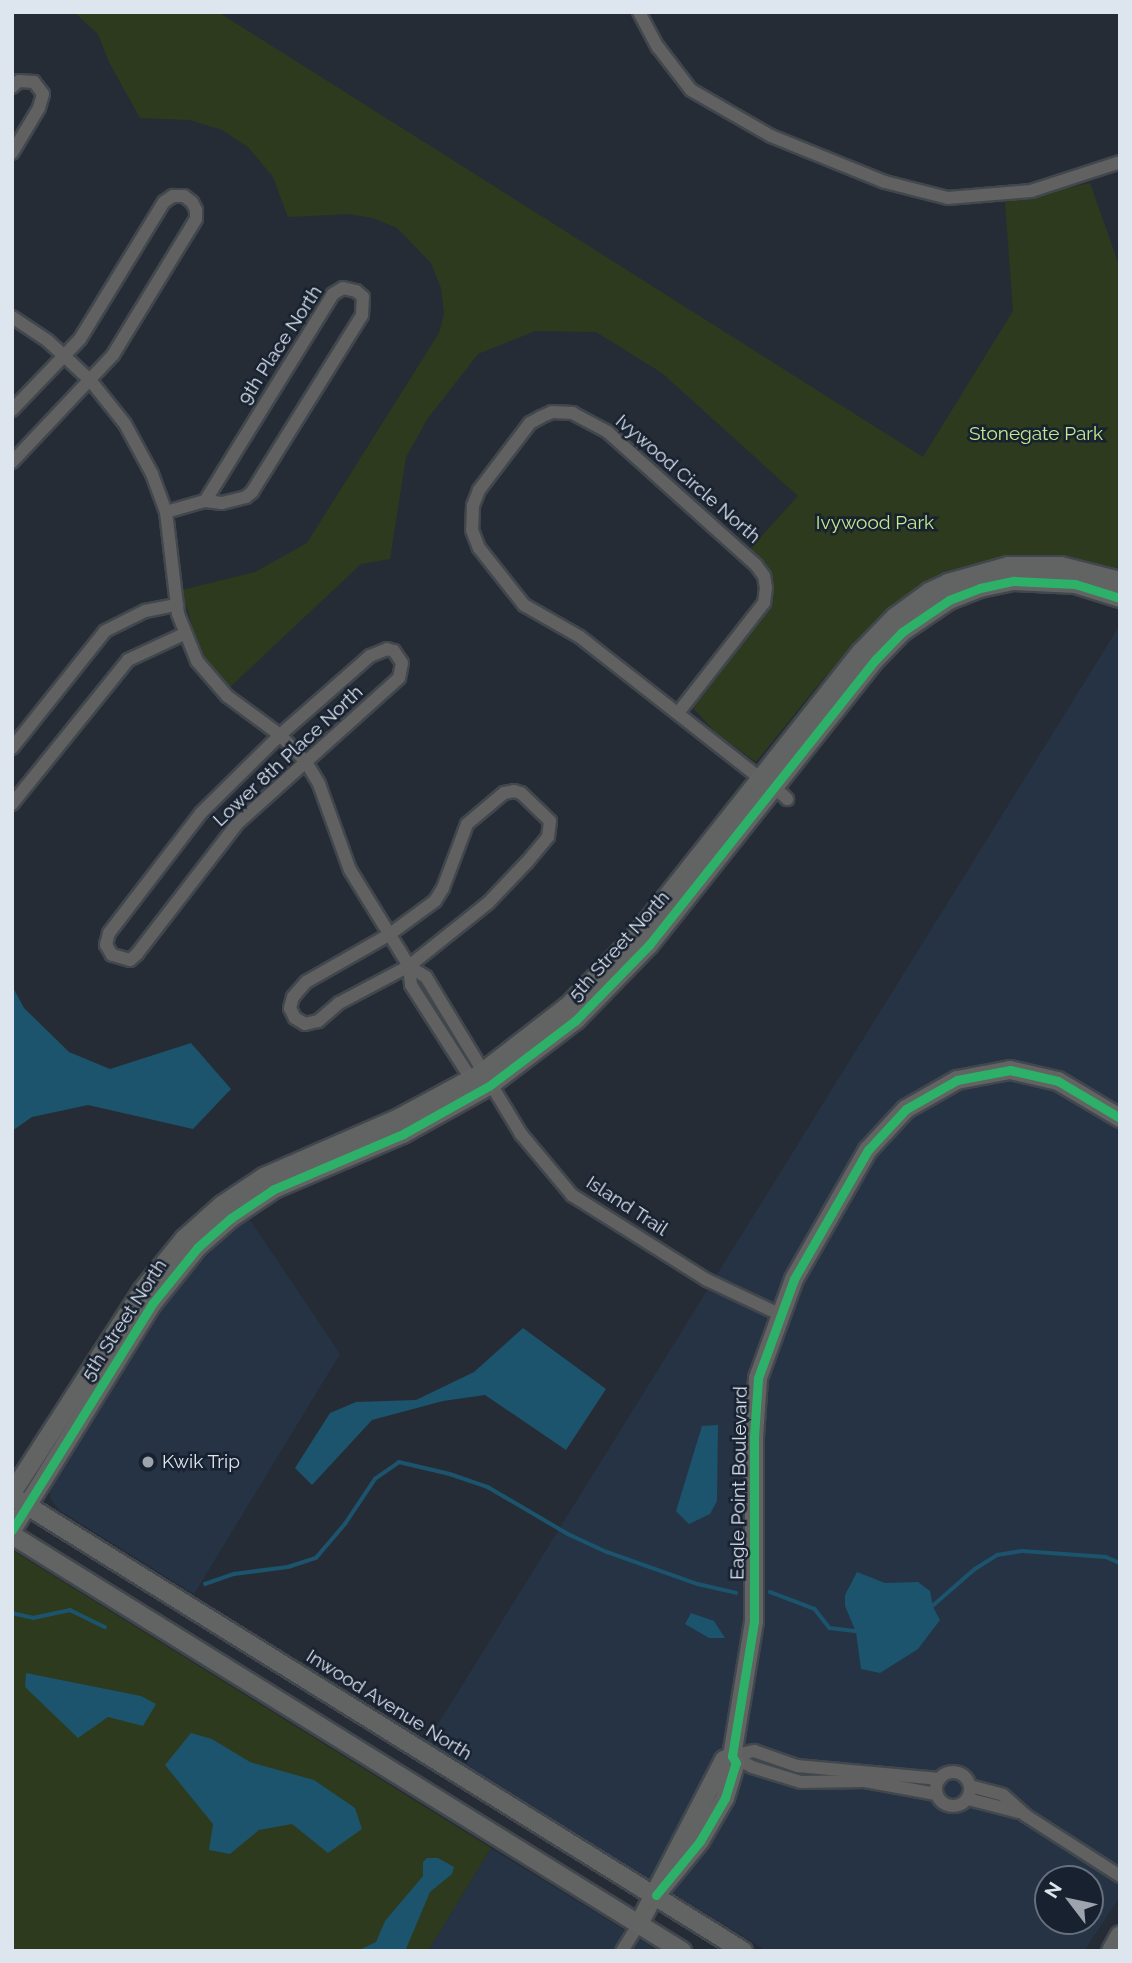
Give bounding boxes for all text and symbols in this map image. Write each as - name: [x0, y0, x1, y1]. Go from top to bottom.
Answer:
- street label: 9th Place North: [233, 281, 327, 409]
- street label: Ivywood Circle North: [611, 410, 765, 548]
- park label: Stonegate Park: [969, 423, 1103, 445]
- park label: Ivywood Park: [816, 512, 934, 534]
- street label: Lower 8th Place North: [208, 681, 368, 831]
- street label: 5th Street North: [564, 886, 674, 1006]
- street label: Island Trail: [582, 1171, 672, 1241]
- street label: 5th Street North: [76, 1255, 172, 1385]
- street label: Eagle Point Boulevard: [726, 1386, 752, 1580]
- place label: Kwik Trip: [162, 1451, 240, 1473]
- marker: Kwik Trip: [140, 1454, 156, 1470]
- street label: Inwood Avenue North: [302, 1645, 476, 1765]
- north arrow: [1034, 1865, 1104, 1935]
- text: N: [1040, 1878, 1066, 1902]

